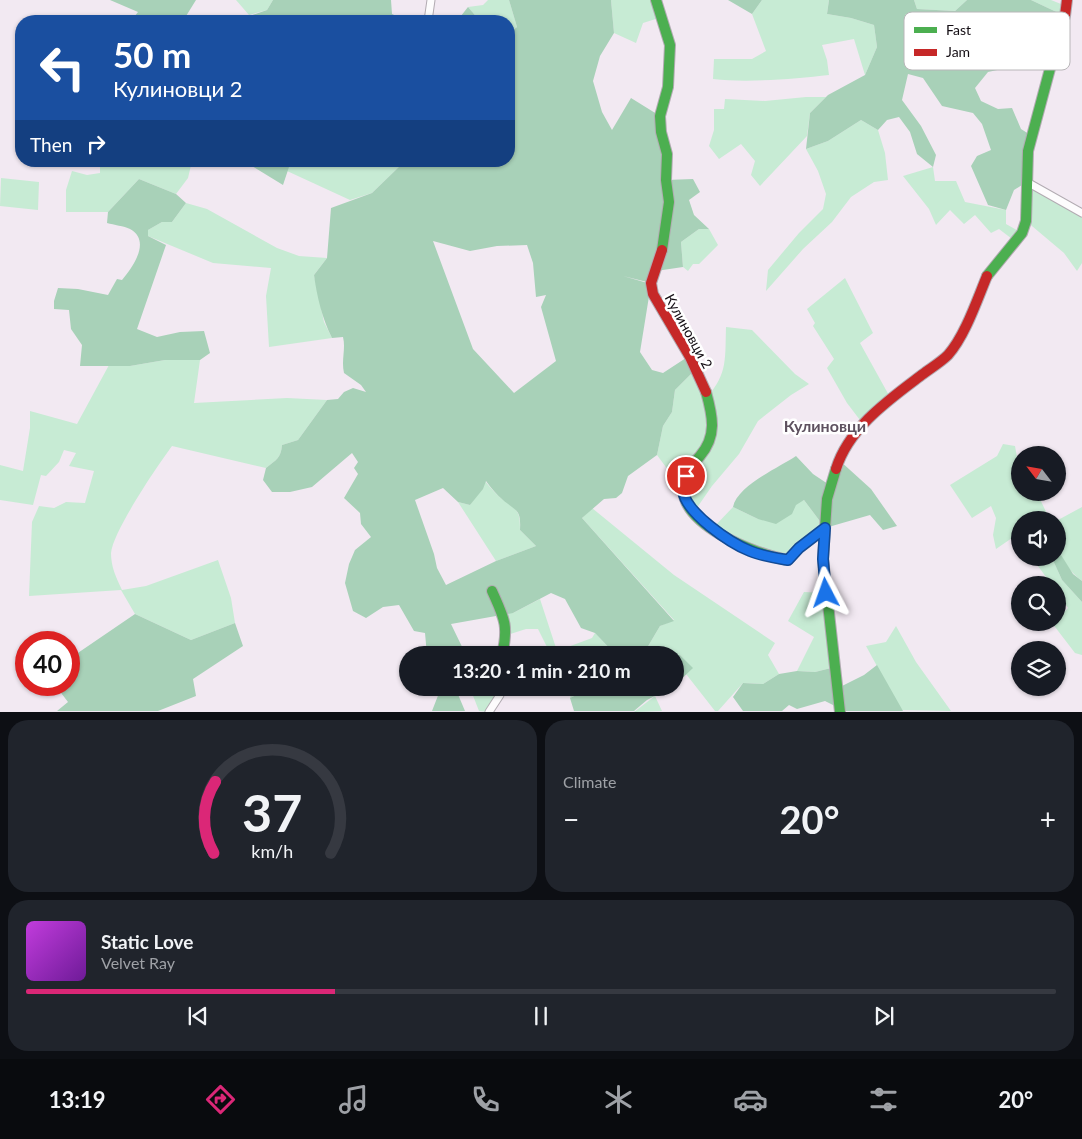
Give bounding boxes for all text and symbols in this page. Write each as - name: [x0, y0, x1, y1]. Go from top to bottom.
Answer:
- legend: [904, 12, 1070, 70]
- text: Fast: [946, 21, 971, 38]
- text: 50 m: [113, 33, 191, 75]
- icon: left: [30, 35, 95, 100]
- text: Jam: [946, 43, 970, 60]
- text: Кулиновци 2: [113, 75, 243, 102]
- icon: right: [82, 130, 110, 158]
- text: Then: [30, 133, 72, 156]
- street label: Кулиновци 2: [662, 291, 716, 371]
- district label: Кулиновци: [784, 416, 866, 435]
- north arrow: [1011, 446, 1066, 501]
- map controls: [1011, 446, 1066, 696]
- pin: [665, 455, 707, 497]
- icon: arrive: [672, 462, 700, 490]
- button: sound: [1011, 511, 1066, 566]
- position arrow: [799, 566, 851, 618]
- button: search: [1011, 576, 1066, 631]
- speed limit sign: 40: [15, 631, 80, 696]
- button: layers: [1011, 641, 1066, 696]
- text: 13:20 · 1 min · 210 m: [452, 659, 631, 682]
- text: Climate: [563, 772, 616, 791]
- text: 37: [242, 781, 303, 843]
- text: 20°: [780, 796, 839, 842]
- text: −: [563, 802, 579, 836]
- text: +: [1040, 802, 1056, 836]
- text: km/h: [252, 840, 293, 862]
- text: Static Love: [101, 930, 193, 953]
- text: Velvet Ray: [101, 953, 175, 972]
- icon: previous: [184, 1002, 212, 1030]
- icon: pause: [527, 1002, 555, 1030]
- icon: next: [870, 1002, 898, 1030]
- icon: directions: [203, 1082, 238, 1117]
- icon: music: [336, 1082, 371, 1117]
- icon: phone: [468, 1082, 503, 1117]
- icon: climate: [601, 1082, 636, 1117]
- icon: car: [733, 1082, 768, 1117]
- icon: filters: [866, 1082, 901, 1117]
- text: 13:19: [49, 1086, 106, 1113]
- text: 20°: [998, 1086, 1033, 1113]

